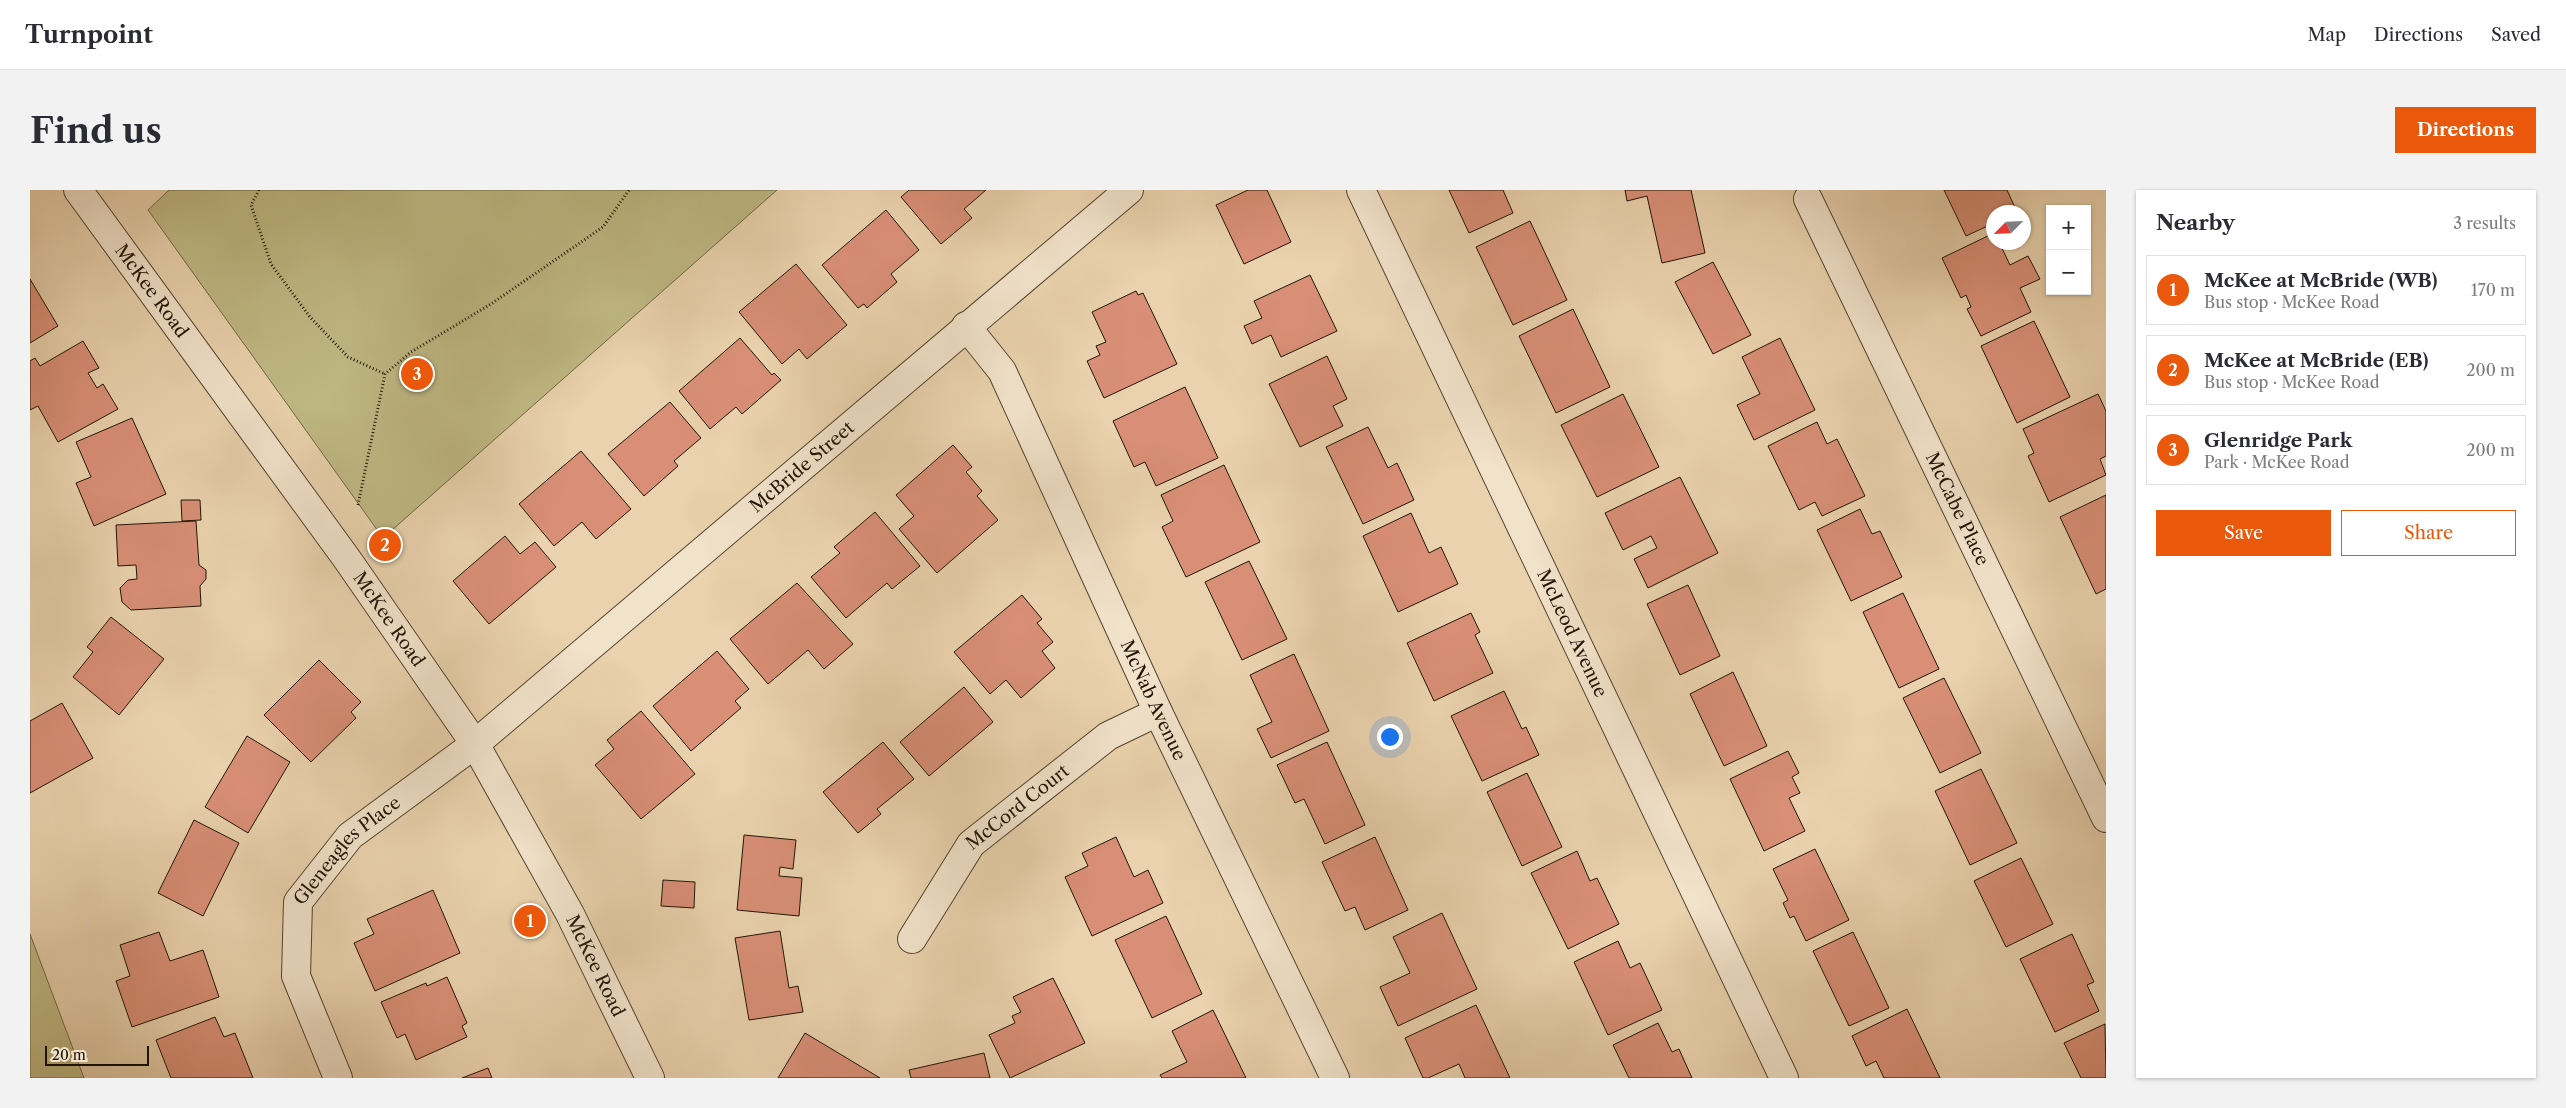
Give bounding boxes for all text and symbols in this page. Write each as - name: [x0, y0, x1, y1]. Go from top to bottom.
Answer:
- text: Turnpoint: [25, 20, 153, 49]
- text: Map: [2307, 24, 2346, 46]
- text: Directions: [2374, 24, 2463, 46]
- text: Saved: [2491, 24, 2541, 46]
- button: Directions: [2395, 107, 2536, 153]
- text: Find us: [30, 109, 162, 152]
- north arrow: [1986, 205, 2031, 250]
- map controls: [2046, 205, 2091, 295]
- button: +: [2046, 205, 2091, 250]
- text: Nearby: [2156, 210, 2235, 235]
- text: 3 results: [2453, 213, 2516, 233]
- street label: McKee Road: [110, 240, 193, 342]
- button: −: [2046, 250, 2091, 295]
- text: McKee at McBride (WB): [2204, 269, 2437, 292]
- text: 1: [2169, 280, 2177, 300]
- text: 170 m: [2471, 280, 2515, 300]
- text: Bus stop · McKee Road: [2204, 292, 2379, 312]
- text: McKee at McBride (EB): [2204, 349, 2428, 372]
- pin: 3: [401, 355, 433, 393]
- text: 2: [2168, 360, 2178, 380]
- text: 200 m: [2466, 360, 2515, 380]
- text: Bus stop · McKee Road: [2204, 372, 2379, 392]
- street label: McBride Street: [745, 416, 859, 517]
- text: Glenridge Park: [2204, 429, 2352, 452]
- text: 3: [2168, 440, 2178, 460]
- text: 200 m: [2466, 440, 2515, 460]
- street label: McCabe Place: [1921, 449, 1994, 569]
- text: Park · McKee Road: [2204, 452, 2349, 472]
- button: Save: [2156, 510, 2331, 556]
- button: Share: [2341, 510, 2516, 556]
- pin: 2: [369, 526, 401, 564]
- street label: McLeod Avenue: [1532, 566, 1612, 701]
- street label: McKee Road: [348, 568, 429, 671]
- street label: McNab Avenue: [1116, 637, 1191, 764]
- your location: [1377, 724, 1403, 750]
- street label: McCord Court: [961, 760, 1074, 855]
- street label: Gleneagles Place: [289, 792, 405, 909]
- pin: 1: [514, 902, 546, 940]
- street label: McKee Road: [561, 911, 629, 1020]
- scale bar: [45, 1043, 149, 1066]
- text: 20 m: [52, 1046, 86, 1064]

